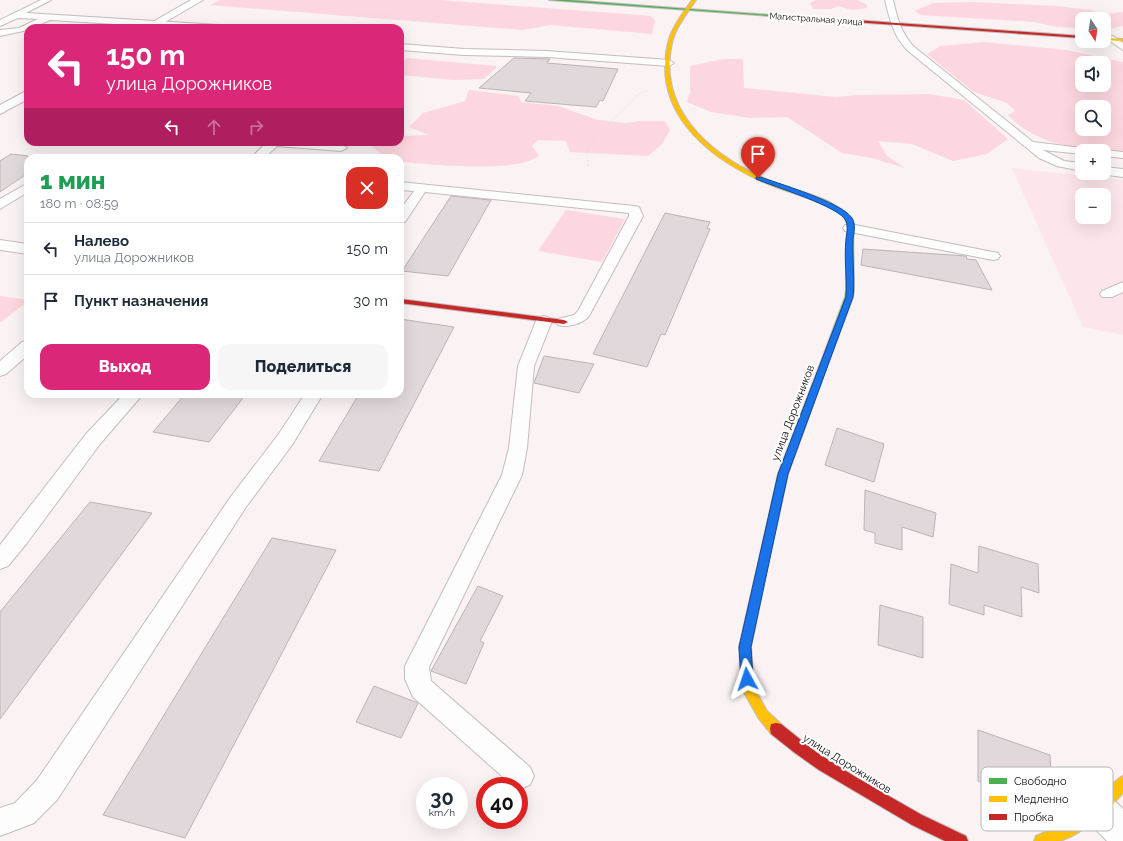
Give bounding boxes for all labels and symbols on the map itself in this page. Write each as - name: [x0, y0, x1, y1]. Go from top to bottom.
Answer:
- street label: Магистральная улица: [769, 11, 863, 27]
- north arrow: [1075, 12, 1111, 48]
- pin: [741, 137, 775, 178]
- street label: улица Дорожников: [769, 363, 817, 463]
- position arrow: [726, 658, 768, 700]
- street label: улица Дорожников: [801, 732, 894, 796]
- legend: [981, 767, 1113, 831]
- text: Свободно: [1014, 775, 1067, 788]
- speed limit sign: 40: [476, 777, 528, 829]
- text: Медленно: [1014, 793, 1069, 806]
- text: Пробка: [1014, 811, 1054, 824]

